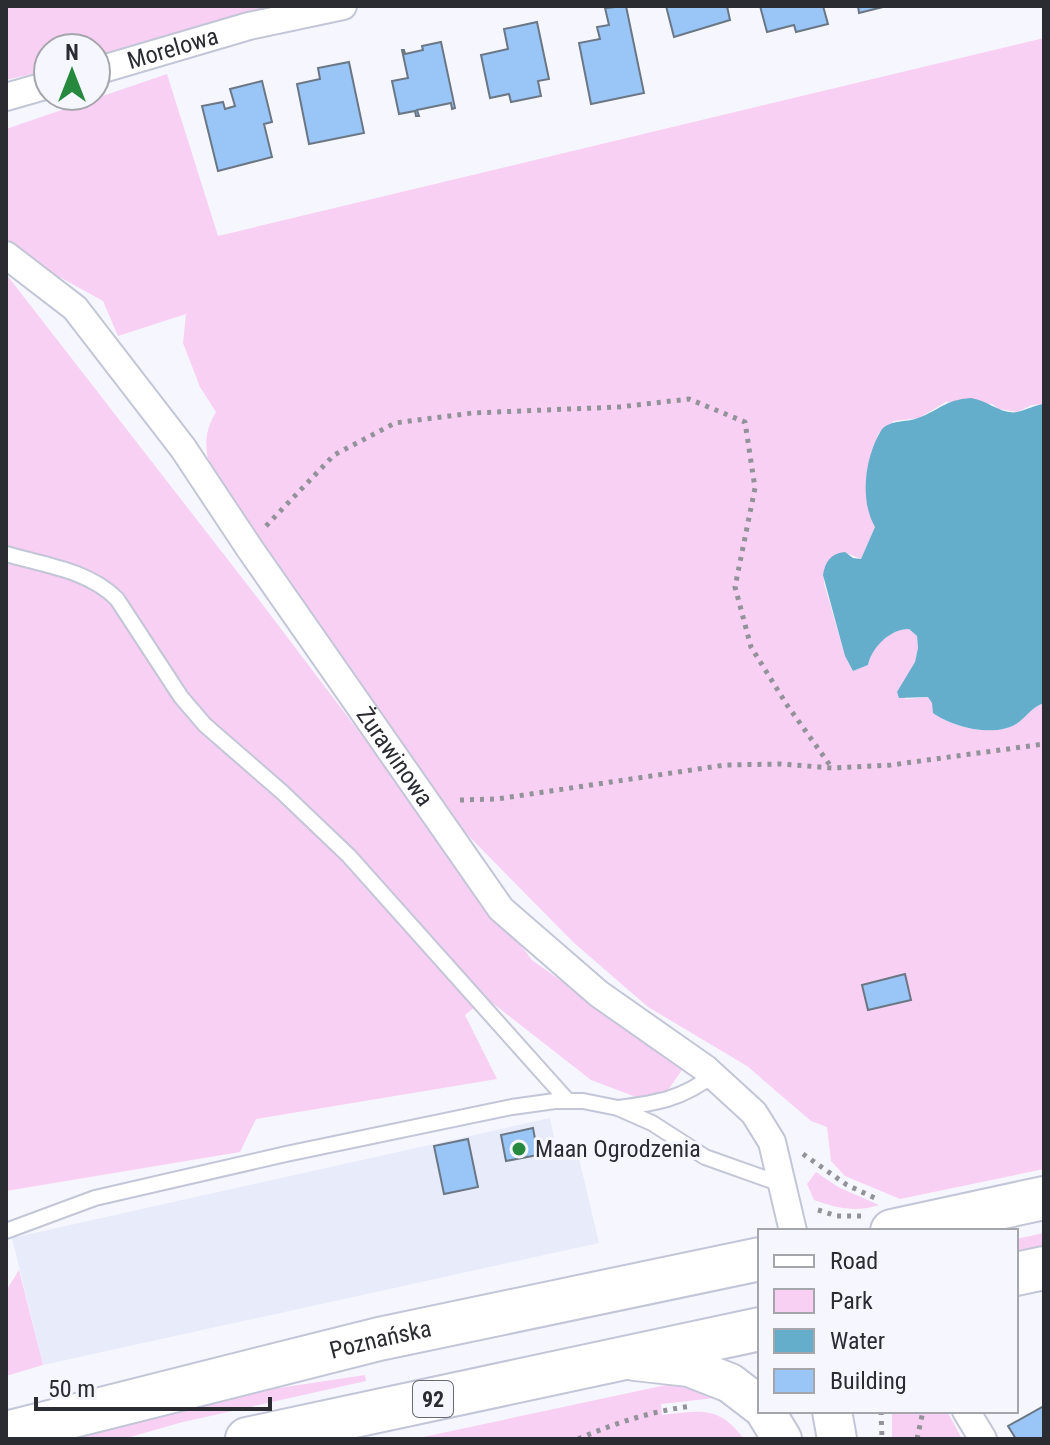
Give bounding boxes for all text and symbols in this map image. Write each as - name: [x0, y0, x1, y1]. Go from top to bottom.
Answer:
- street label: Morelowa: [124, 22, 221, 75]
- north arrow: [32, 32, 112, 112]
- text: N: [65, 40, 79, 65]
- street label: Żurawinowa: [351, 702, 439, 811]
- place label: Maan Ogrodzenia: [535, 1135, 701, 1163]
- marker: Maan Ogrodzenia: [510, 1140, 528, 1158]
- legend: [758, 1229, 1018, 1413]
- text: Road: [830, 1247, 878, 1275]
- text: Park: [830, 1287, 873, 1315]
- street label: Poznańska: [327, 1314, 434, 1365]
- text: Water: [830, 1327, 885, 1355]
- scale bar: [36, 1361, 270, 1411]
- text: Building: [830, 1367, 907, 1395]
- text: 50 m: [48, 1375, 95, 1403]
- road number: 92: [413, 1381, 453, 1417]

